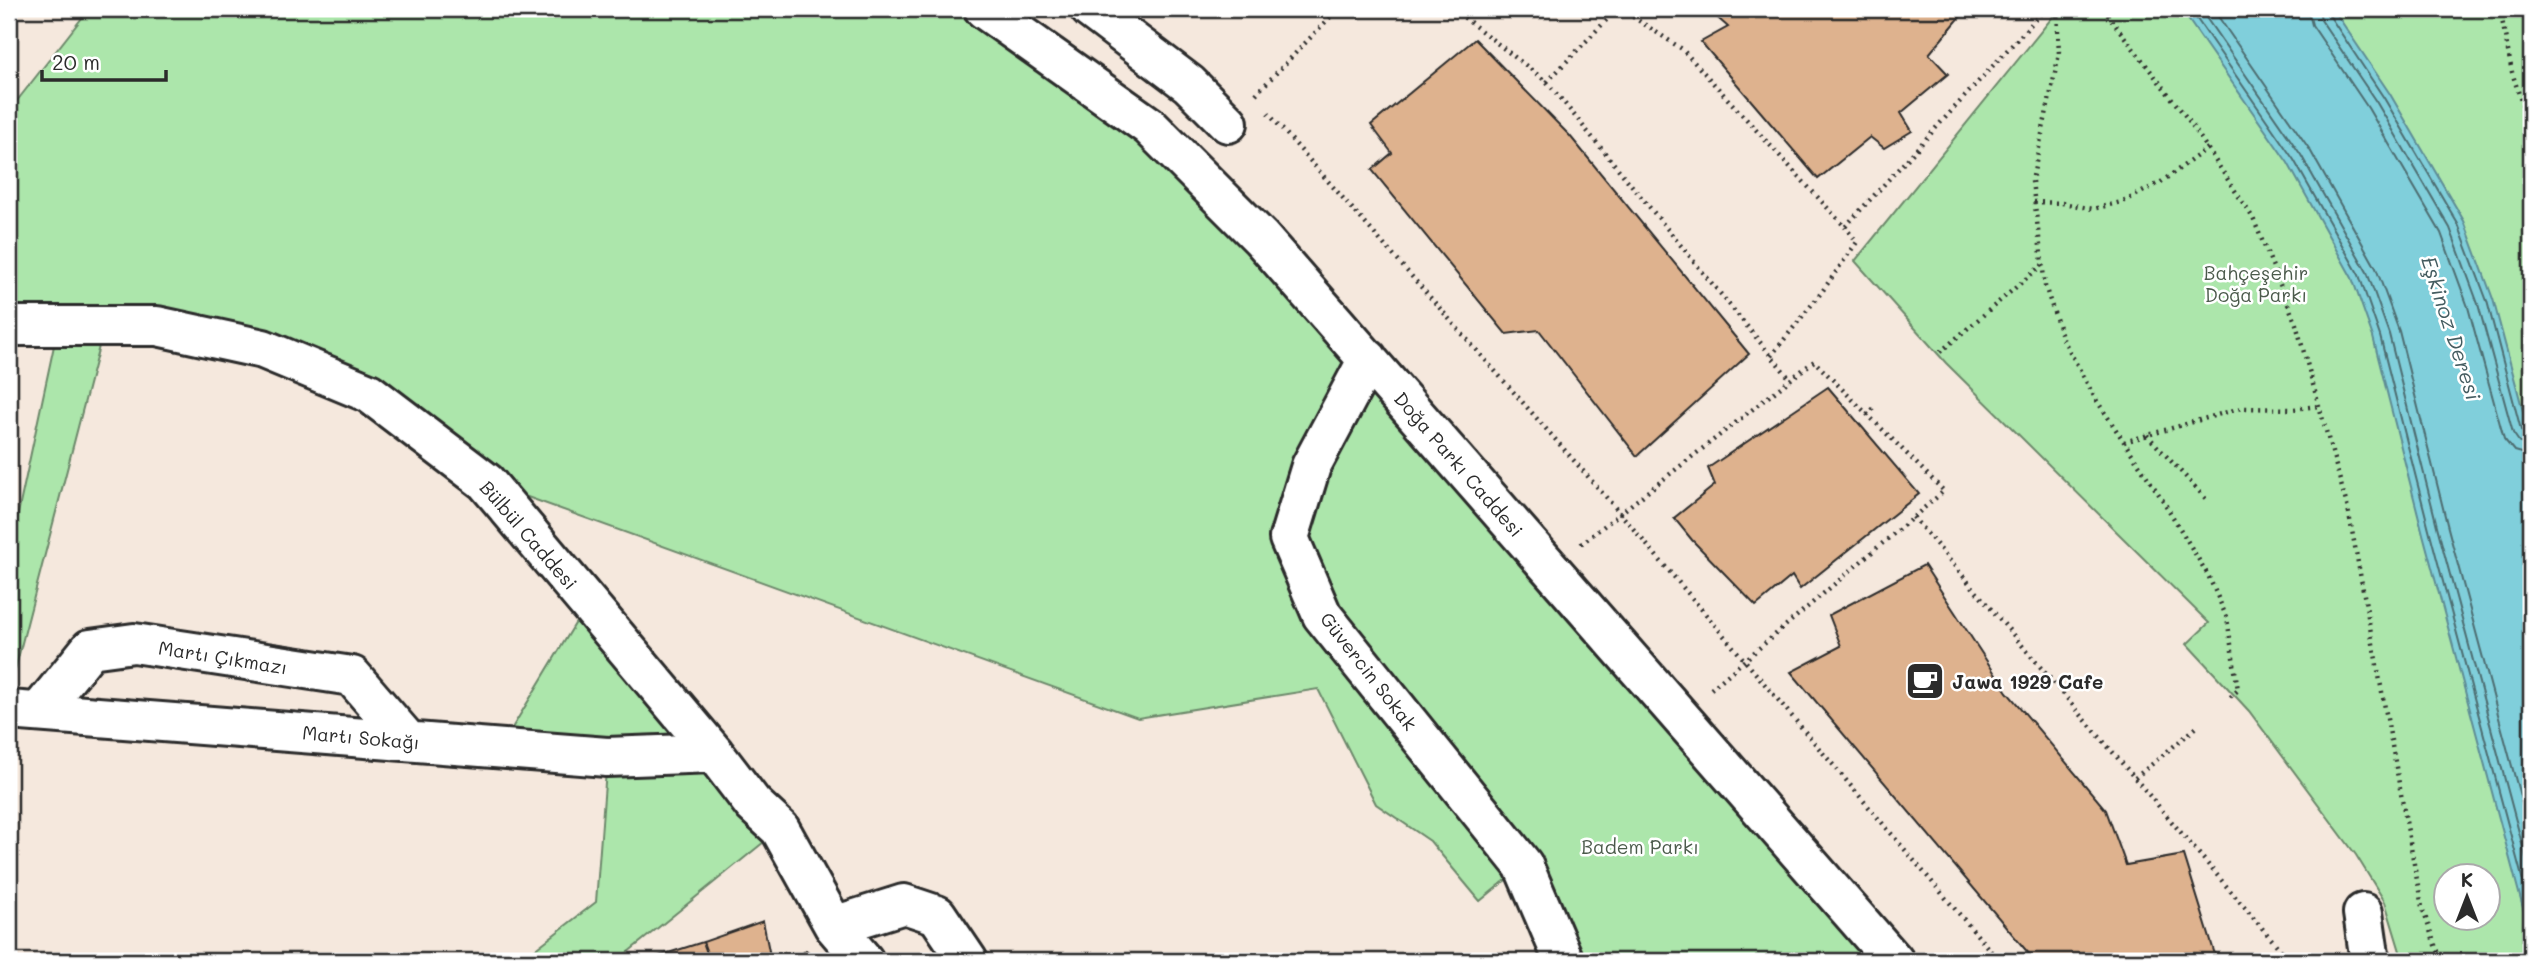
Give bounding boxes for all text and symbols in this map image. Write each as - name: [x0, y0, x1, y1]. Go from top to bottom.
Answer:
- scale bar: [42, 38, 166, 82]
- text: 20 m: [52, 48, 100, 75]
- water label: Eşkinoz Deresi: [2416, 253, 2488, 404]
- park label: Bahçeşehir Doğa Parkı: [2204, 260, 2308, 307]
- street label: Doğa Parkı Caddesi: [1389, 386, 1529, 542]
- street label: Bülbül Caddesi: [475, 475, 583, 595]
- street label: Güvercin Sokak: [1315, 607, 1423, 735]
- street label: Martı Çıkmazı: [157, 634, 289, 680]
- cafe icon: Jawa 1929 Cafe: [1904, 660, 1946, 702]
- place label: Jawa 1929 Cafe: [1952, 669, 2103, 694]
- street label: Martı Sokağı: [301, 719, 421, 755]
- park label: Badem Parkı: [1581, 834, 1699, 859]
- north arrow: [2432, 862, 2502, 932]
- text: K: [2461, 867, 2473, 892]

